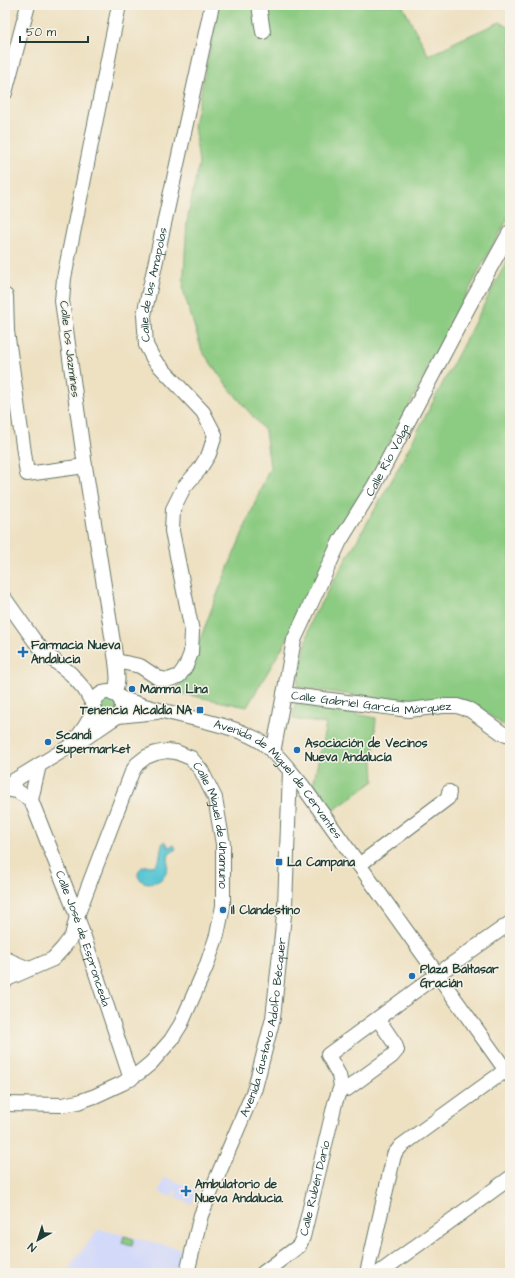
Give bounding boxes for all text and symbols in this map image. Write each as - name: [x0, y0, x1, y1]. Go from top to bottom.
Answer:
- scale bar: [20, 18, 88, 44]
- text: 50 m: [26, 24, 57, 41]
- street label: Calle de las Amapolas: [136, 226, 172, 343]
- street label: Calle los Jazmines: [55, 300, 84, 398]
- street label: Calle Río Volga: [362, 421, 414, 500]
- place label: Farmacia Nueva Andalucia: [31, 637, 121, 668]
- marker: Farmacia Nueva Andalucia: [18, 647, 28, 657]
- place label: Mamma Lina: [140, 681, 209, 698]
- marker: Mamma Lina: [127, 684, 137, 694]
- street label: Calle Gabriel García Márquez: [290, 687, 451, 719]
- place label: Tenencia Alcaldía NA: [79, 702, 192, 719]
- marker: Tenencia Alcaldía NA: [195, 705, 205, 715]
- street label: Avenida de Miguel de Cervantes: [212, 716, 346, 843]
- place label: Scandi Supermarket: [55, 727, 131, 759]
- place label: Asociación de Vecinos Nueva Andalucía: [305, 735, 428, 766]
- marker: Scandi Supermarket: [43, 737, 53, 747]
- marker: Asociación de Vecinos Nueva Andalucía: [292, 745, 302, 755]
- street label: Calle Miguel de Unamuno: [188, 758, 231, 889]
- place label: La Campana: [287, 854, 356, 872]
- marker: La Campana: [274, 857, 284, 867]
- street label: Calle José de Espronceda: [51, 868, 114, 1009]
- place label: Il Clandestino: [231, 902, 300, 919]
- marker: Il Clandestino: [218, 905, 228, 915]
- street label: Avenida Gustavo Adolfo Bécquer: [236, 936, 291, 1120]
- place label: Plaza Baltasar Gracián: [420, 961, 499, 992]
- marker: Plaza Baltasar Gracián: [407, 971, 417, 981]
- street label: Calle Rubén Darío: [296, 1139, 335, 1238]
- place label: Ambulatorio de Nueva Andalucia.: [195, 1176, 284, 1207]
- marker: Ambulatorio de Nueva Andalucia.: [180, 1185, 192, 1197]
- north arrow: [18, 1220, 58, 1260]
- text: N: [25, 1239, 39, 1255]

